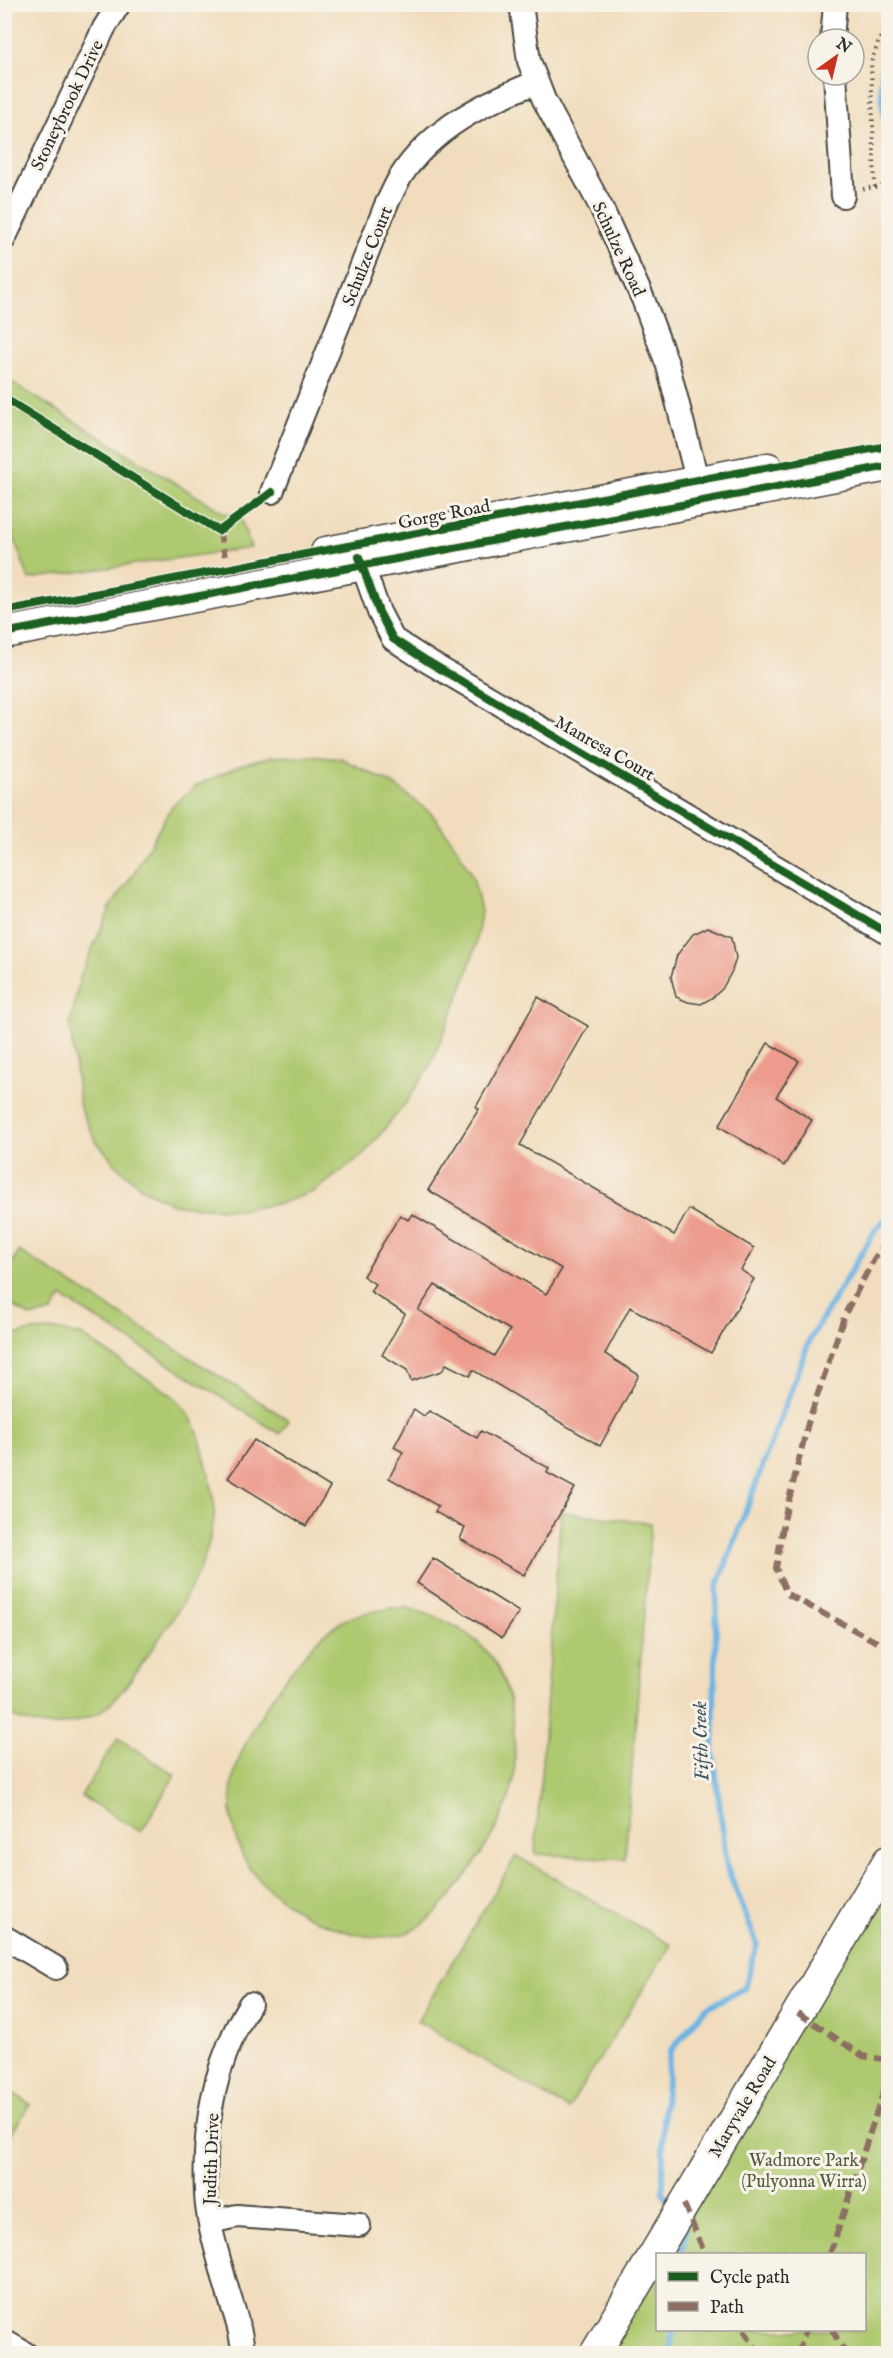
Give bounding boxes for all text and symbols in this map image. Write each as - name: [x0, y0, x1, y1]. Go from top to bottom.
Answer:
- north arrow: [806, 27, 866, 87]
- text: N: [831, 34, 855, 58]
- street label: Stoneybrook Drive: [27, 36, 110, 175]
- street label: Schulze Road: [586, 199, 650, 301]
- street label: Schulze Court: [338, 203, 399, 310]
- street label: Gorge Road: [396, 495, 493, 536]
- street label: Manresa Court: [550, 711, 658, 787]
- water label: Fifth Creek: [688, 1701, 715, 1781]
- street label: Maryvale Road: [704, 2053, 783, 2162]
- street label: Judith Drive: [199, 2113, 226, 2208]
- park label: Wadmore Park (Pulyonna Wirra): [741, 2150, 867, 2194]
- legend: [656, 2253, 866, 2331]
- text: Cycle path: [710, 2267, 790, 2290]
- text: Path: [710, 2297, 744, 2320]

